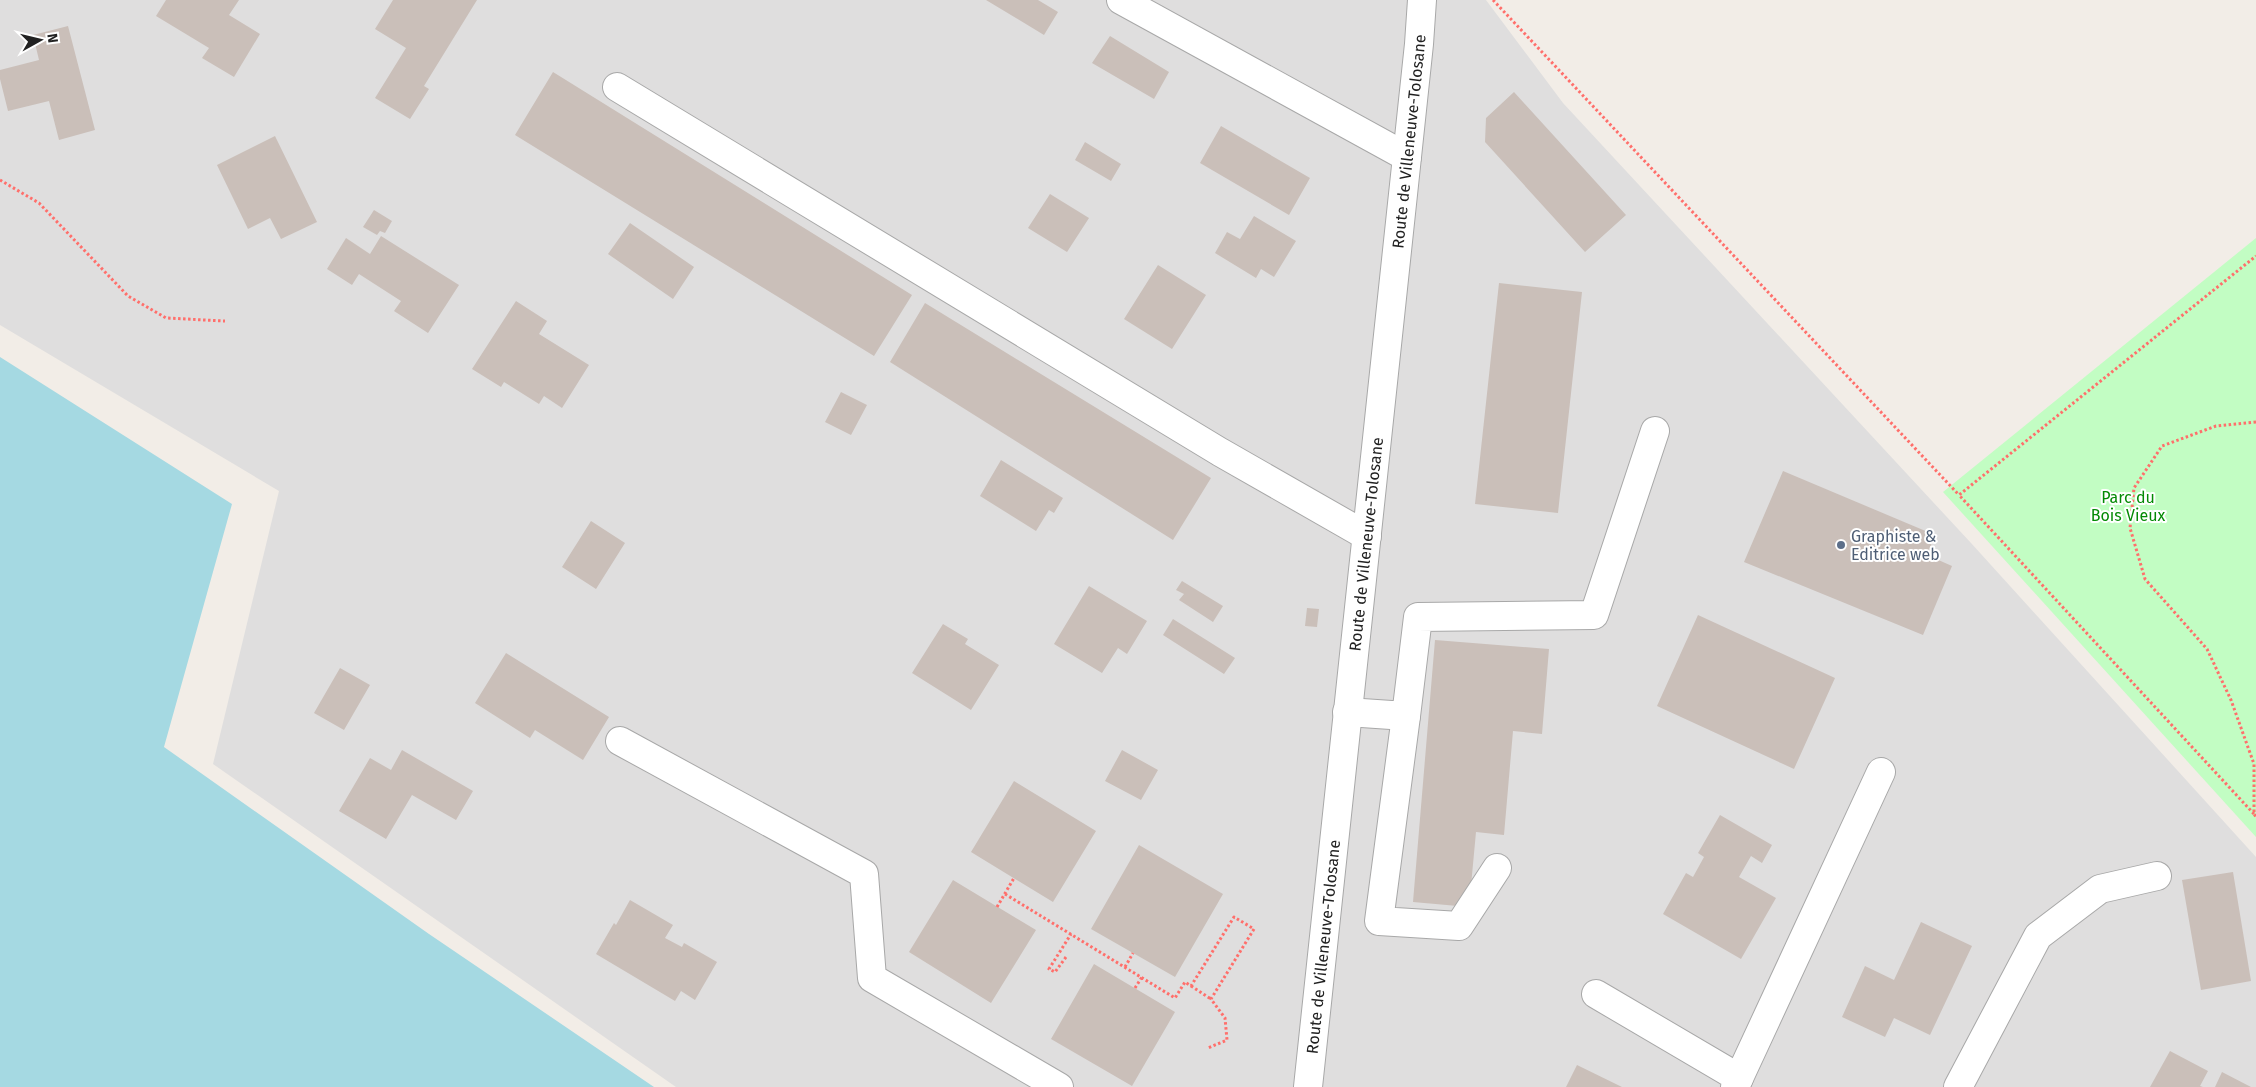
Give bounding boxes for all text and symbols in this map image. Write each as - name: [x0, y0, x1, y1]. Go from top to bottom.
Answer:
- north arrow: [15, 15, 65, 65]
- text: N: [43, 32, 61, 44]
- street label: Route de Villeneuve-Tolosane: [1388, 34, 1430, 249]
- street label: Route de Villeneuve-Tolosane: [1345, 436, 1387, 652]
- park label: Parc du Bois Vieux: [2091, 488, 2165, 525]
- place label: Graphiste & Editrice web: [1851, 527, 1940, 564]
- marker: Graphiste & Editrice web: [1835, 539, 1847, 551]
- street label: Route de Villeneuve-Tolosane: [1303, 839, 1344, 1055]

